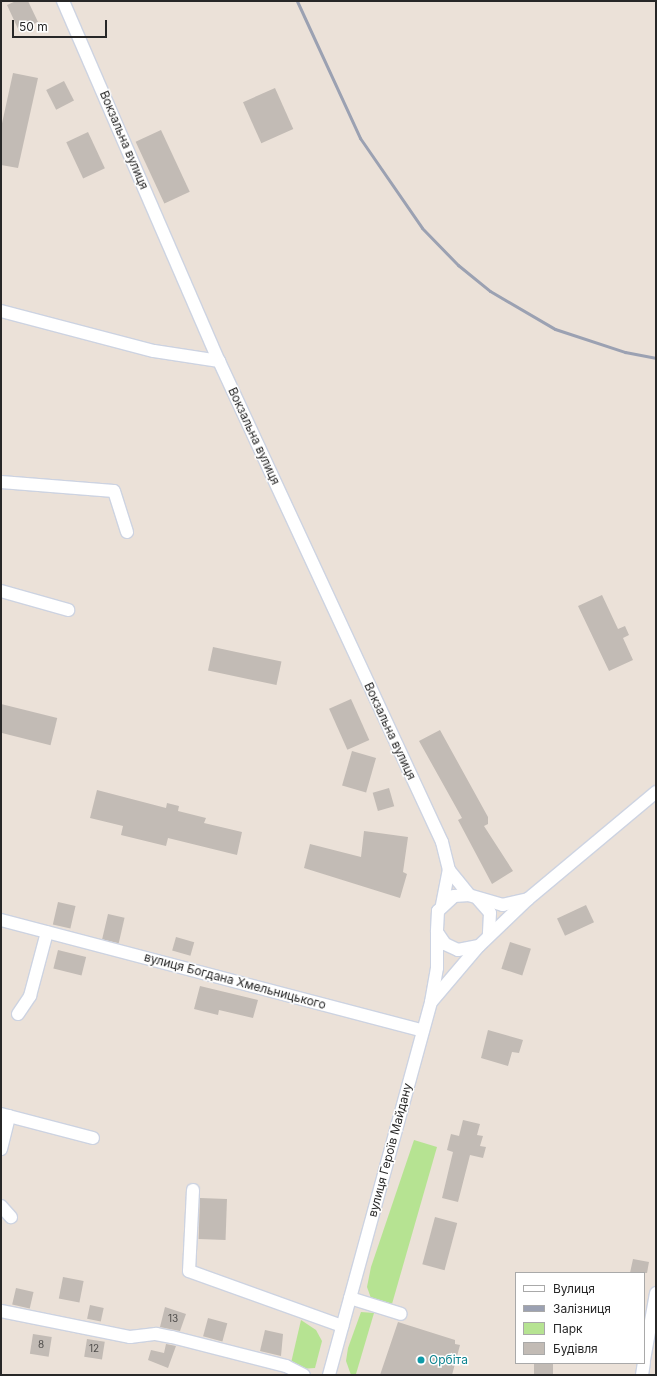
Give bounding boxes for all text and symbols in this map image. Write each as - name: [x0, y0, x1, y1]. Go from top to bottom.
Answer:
- scale bar: [14, 12, 109, 38]
- text: 50 m: [19, 19, 48, 34]
- street label: Вокзальна вулиця: [97, 89, 151, 191]
- street label: Вокзальна вулиця: [225, 385, 283, 487]
- street label: Вокзальна вулиця: [361, 680, 419, 782]
- street label: вулиця Богдана Хмельницького: [143, 950, 327, 1012]
- street label: вулиця Героїв Майдану: [365, 1082, 415, 1218]
- legend: [515, 1272, 645, 1364]
- text: Вулиця: [553, 1281, 595, 1296]
- text: Залізниця: [553, 1301, 611, 1316]
- house number: 13: [168, 1313, 178, 1325]
- text: Парк: [553, 1321, 583, 1336]
- house number: 8: [38, 1339, 44, 1351]
- text: Будівля: [553, 1341, 598, 1356]
- house number: 12: [89, 1343, 99, 1355]
- place label: Орбіта: [429, 1353, 468, 1367]
- marker: Орбіта: [416, 1355, 426, 1365]

